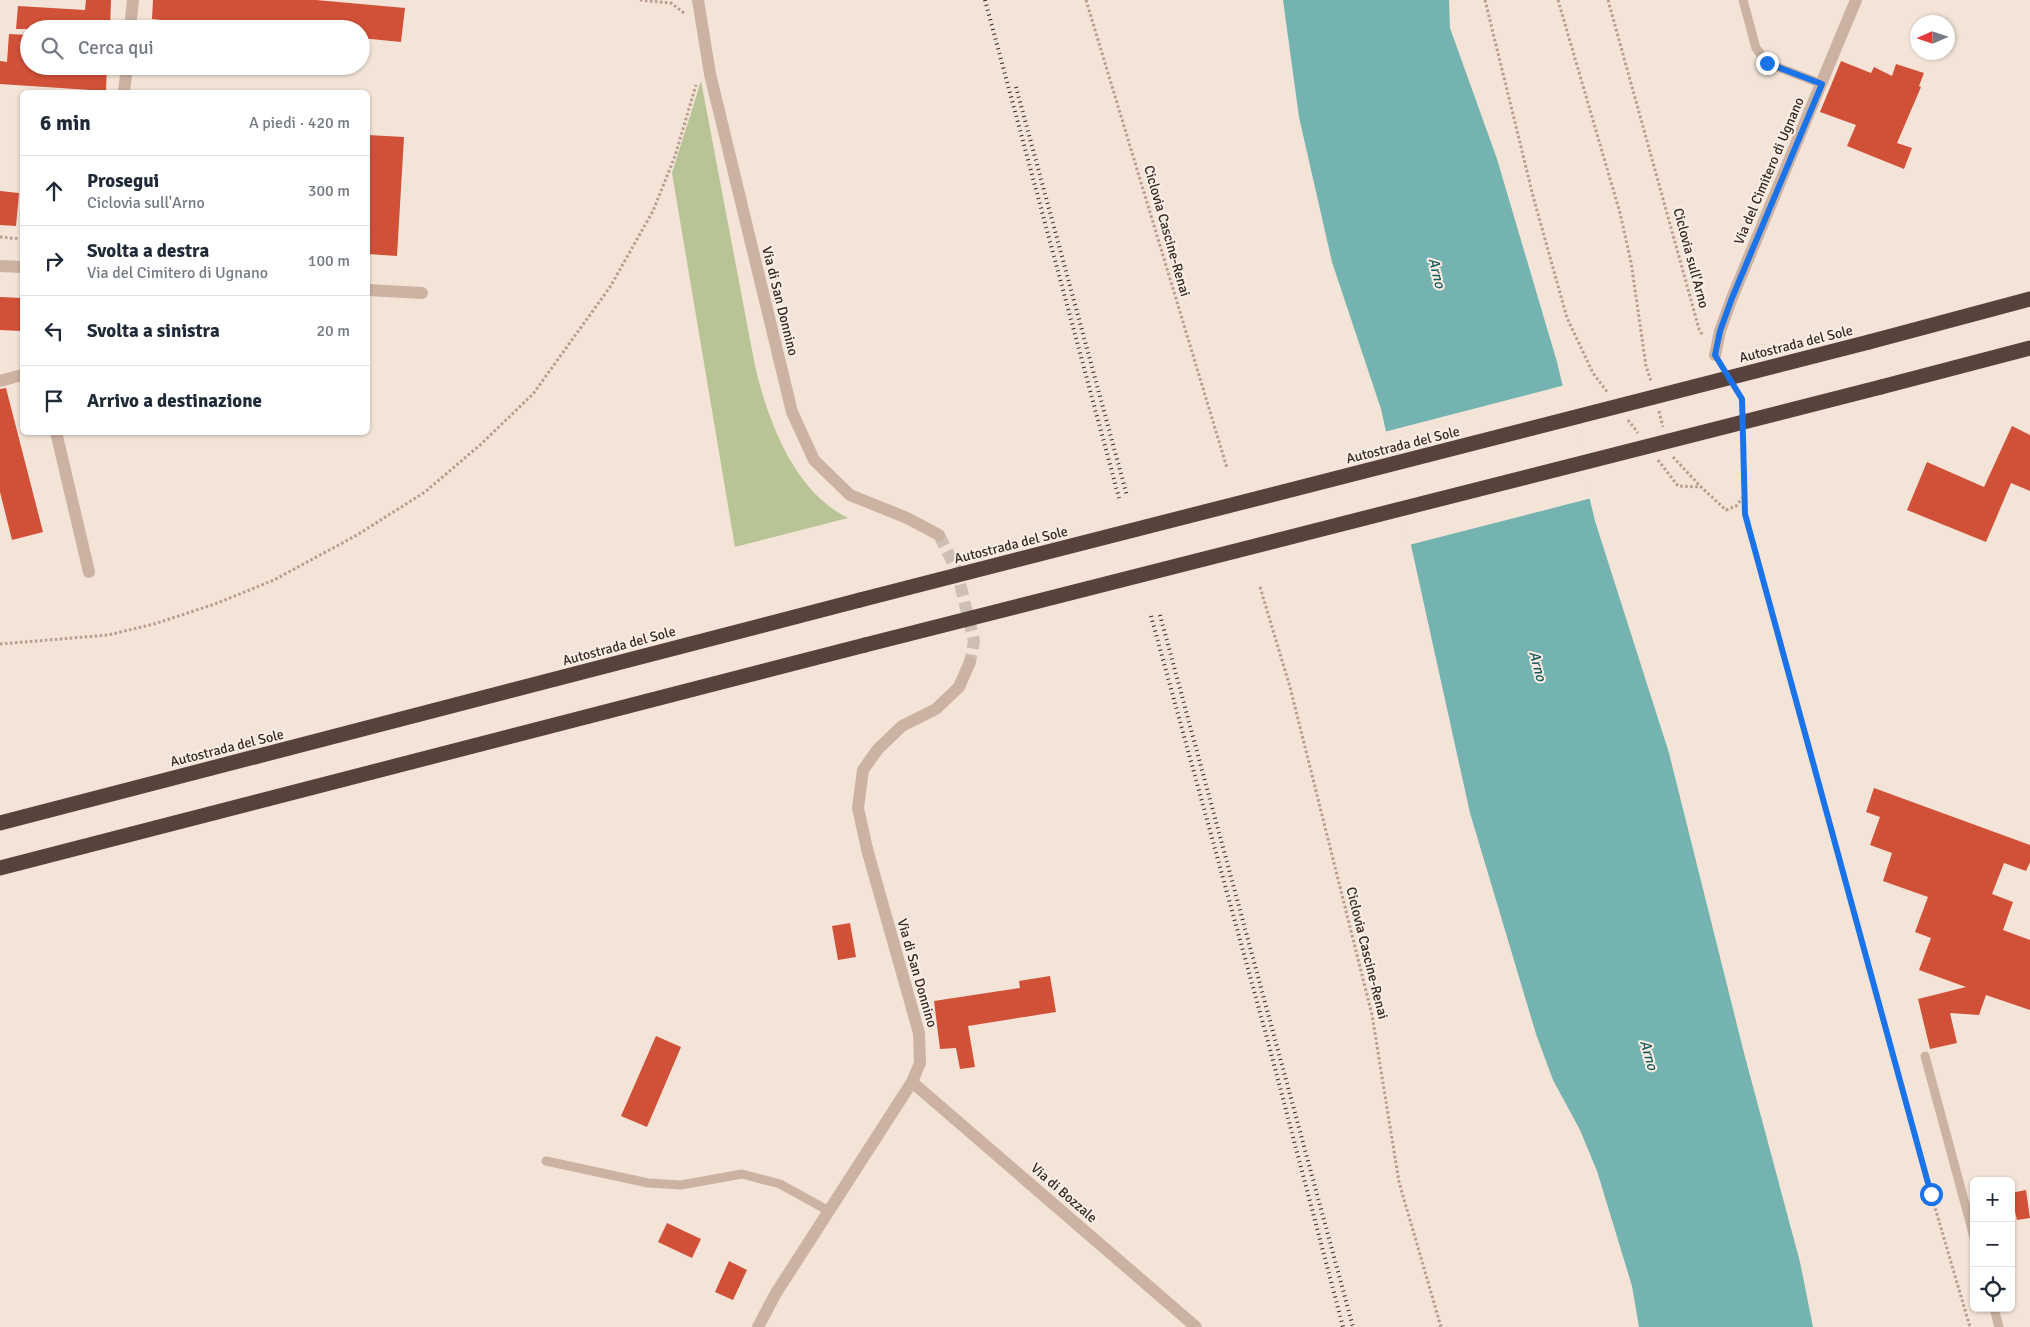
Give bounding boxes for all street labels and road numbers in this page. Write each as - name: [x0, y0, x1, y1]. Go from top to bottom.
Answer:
- street label: Via del Cimitero di Ugnano: [1730, 95, 1808, 247]
- street label: Ciclovia Cascine-Renai: [1140, 163, 1194, 299]
- street label: Ciclovia sull'Arno: [1669, 206, 1713, 310]
- street label: Via di San Donnino: [758, 245, 802, 357]
- street label: Autostrada del Sole: [1737, 322, 1855, 366]
- street label: Autostrada del Sole: [1344, 423, 1462, 467]
- street label: Autostrada del Sole: [952, 523, 1070, 567]
- street label: Autostrada del Sole: [561, 623, 677, 669]
- street label: Autostrada del Sole: [168, 726, 286, 770]
- street label: Ciclovia Cascine-Renai: [1342, 885, 1392, 1021]
- street label: Via di San Donnino: [893, 917, 941, 1029]
- street label: Via di Bozzale: [1027, 1160, 1101, 1226]

